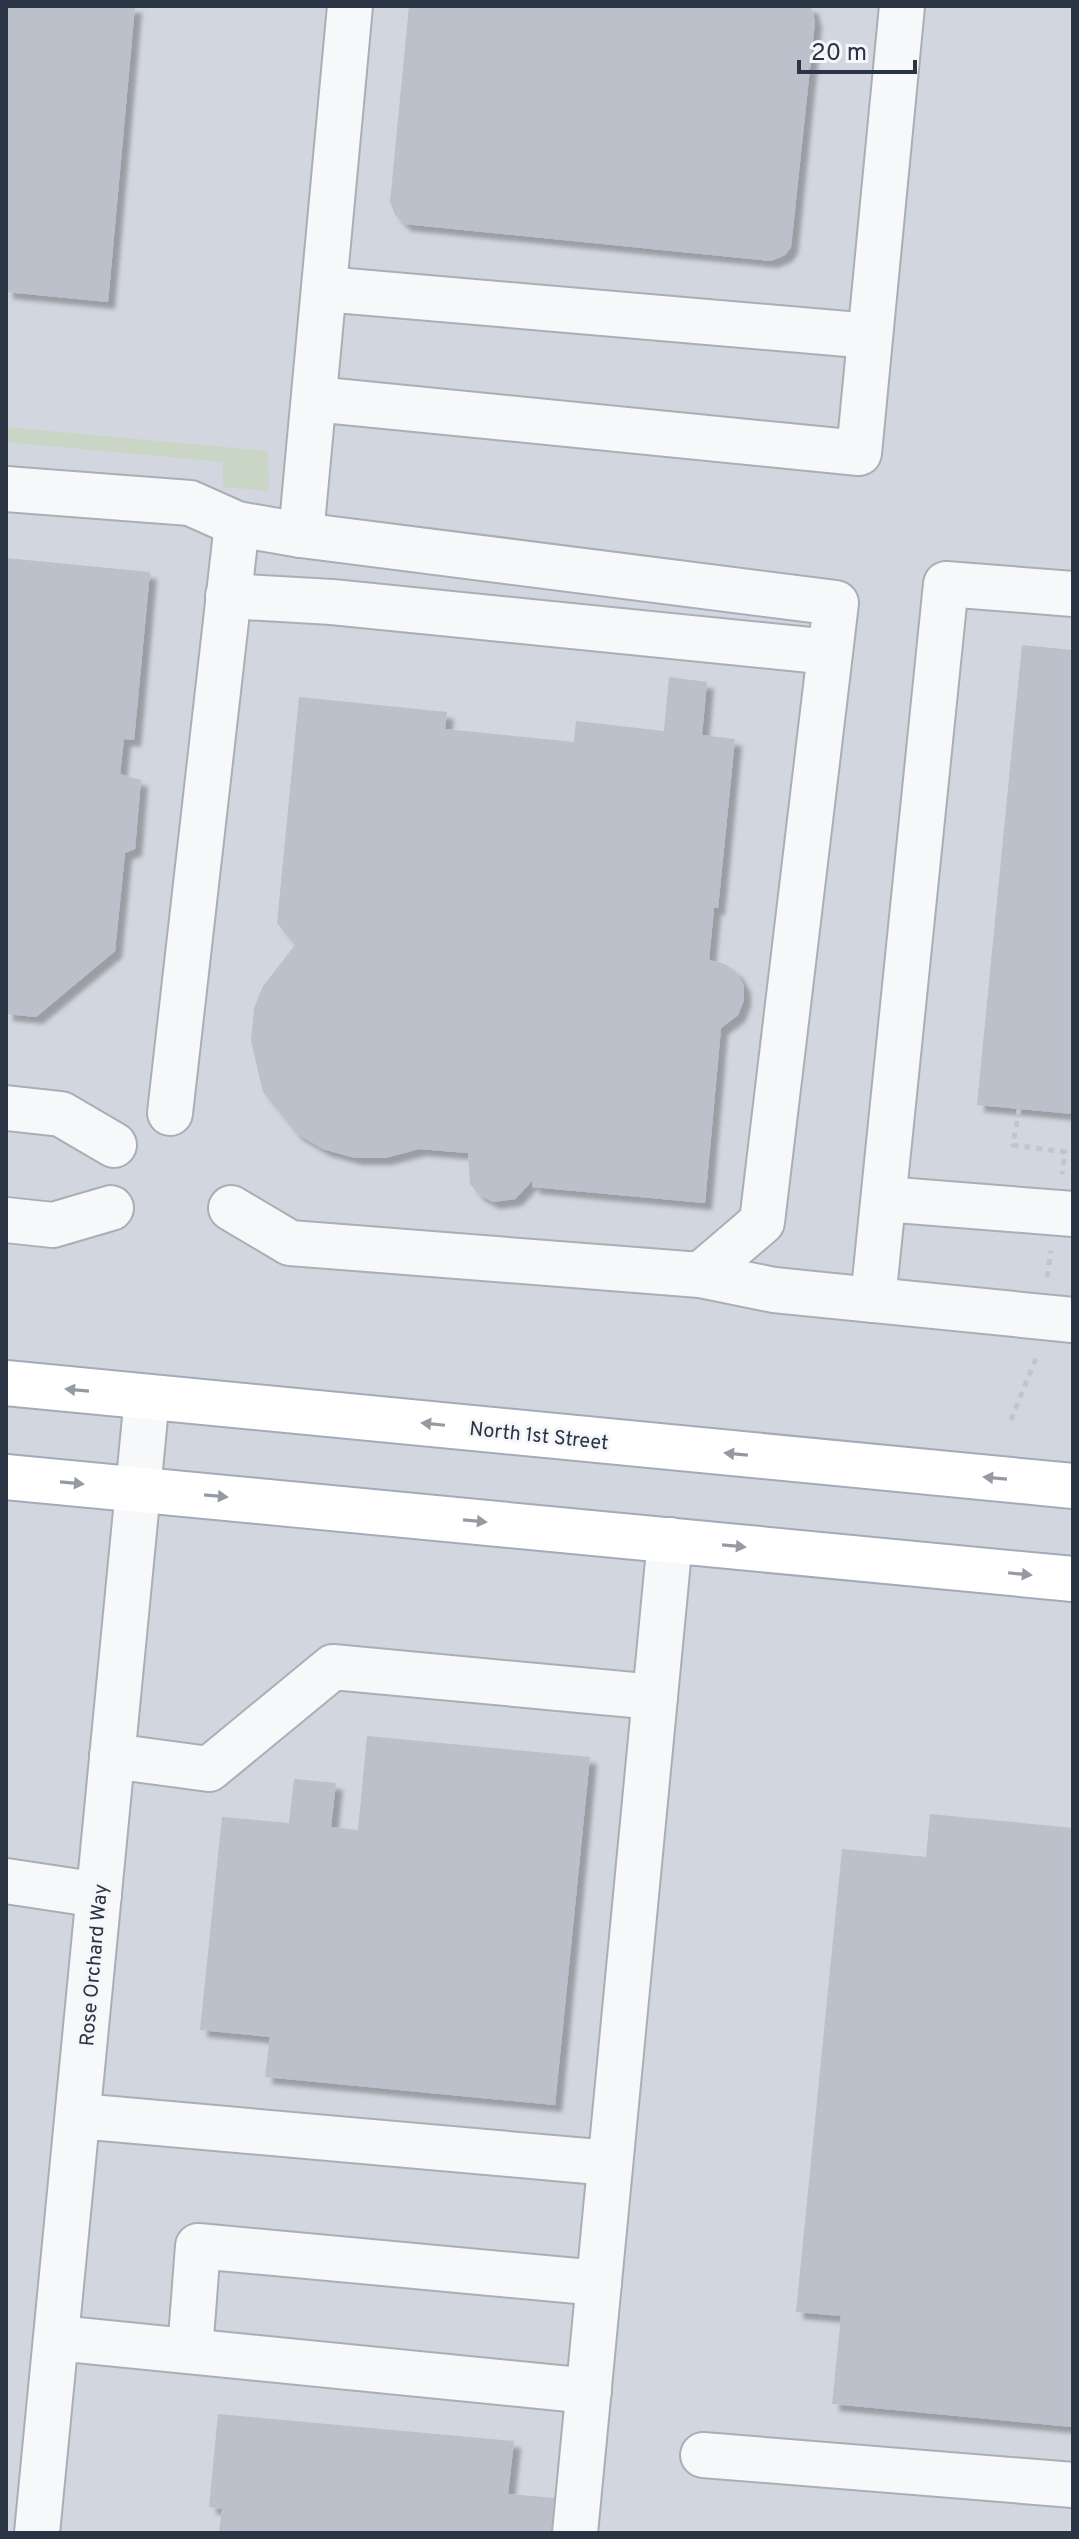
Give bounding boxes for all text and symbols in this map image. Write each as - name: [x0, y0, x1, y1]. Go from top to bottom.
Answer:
- scale bar: [799, 24, 915, 74]
- text: 20 m: [811, 39, 867, 69]
- one-way arrow: [64, 1383, 89, 1396]
- street label: North 1st Street: [468, 1417, 610, 1457]
- one-way arrow: [420, 1418, 445, 1431]
- one-way arrow: [724, 1447, 749, 1460]
- one-way arrow: [982, 1472, 1007, 1485]
- one-way arrow: [60, 1477, 85, 1490]
- one-way arrow: [204, 1490, 229, 1503]
- one-way arrow: [463, 1515, 488, 1528]
- one-way arrow: [722, 1540, 747, 1553]
- one-way arrow: [1007, 1567, 1032, 1580]
- street label: Rose Orchard Way: [75, 1883, 115, 2047]

